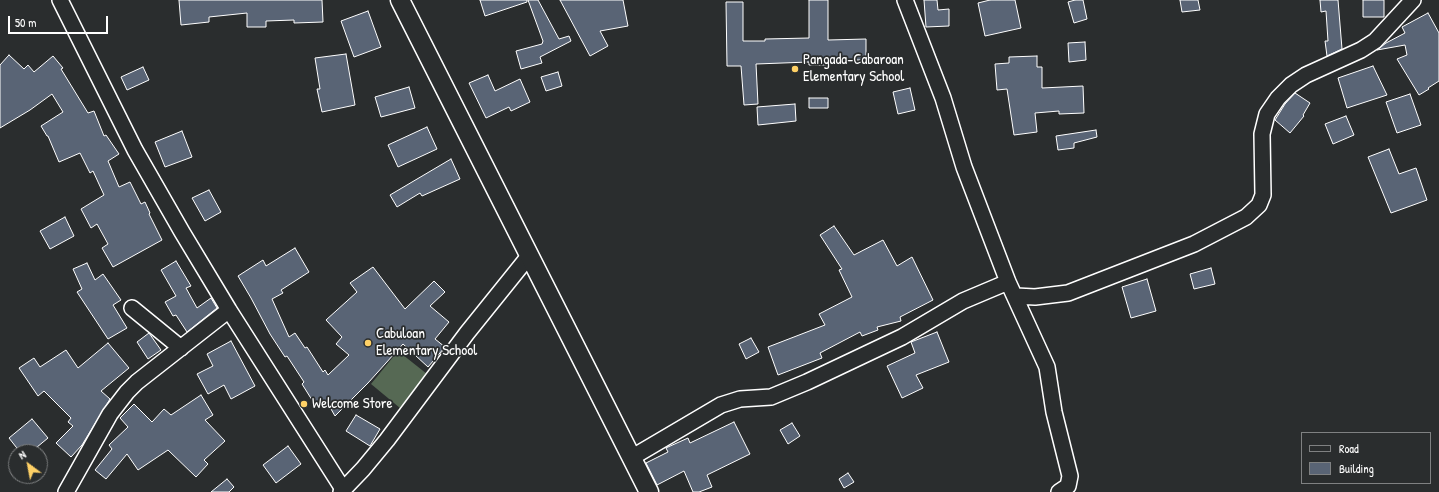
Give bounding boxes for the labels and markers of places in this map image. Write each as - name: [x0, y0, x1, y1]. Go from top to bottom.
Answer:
- place label: Pangada-Cabaroan Elementary School: [803, 51, 904, 86]
- marker: Pangada-Cabaroan Elementary School: [790, 64, 800, 74]
- place label: Cabuloan Elementary School: [376, 325, 477, 360]
- marker: Cabuloan Elementary School: [363, 338, 373, 348]
- place label: Welcome Store: [312, 395, 393, 413]
- marker: Welcome Store: [299, 399, 309, 409]

